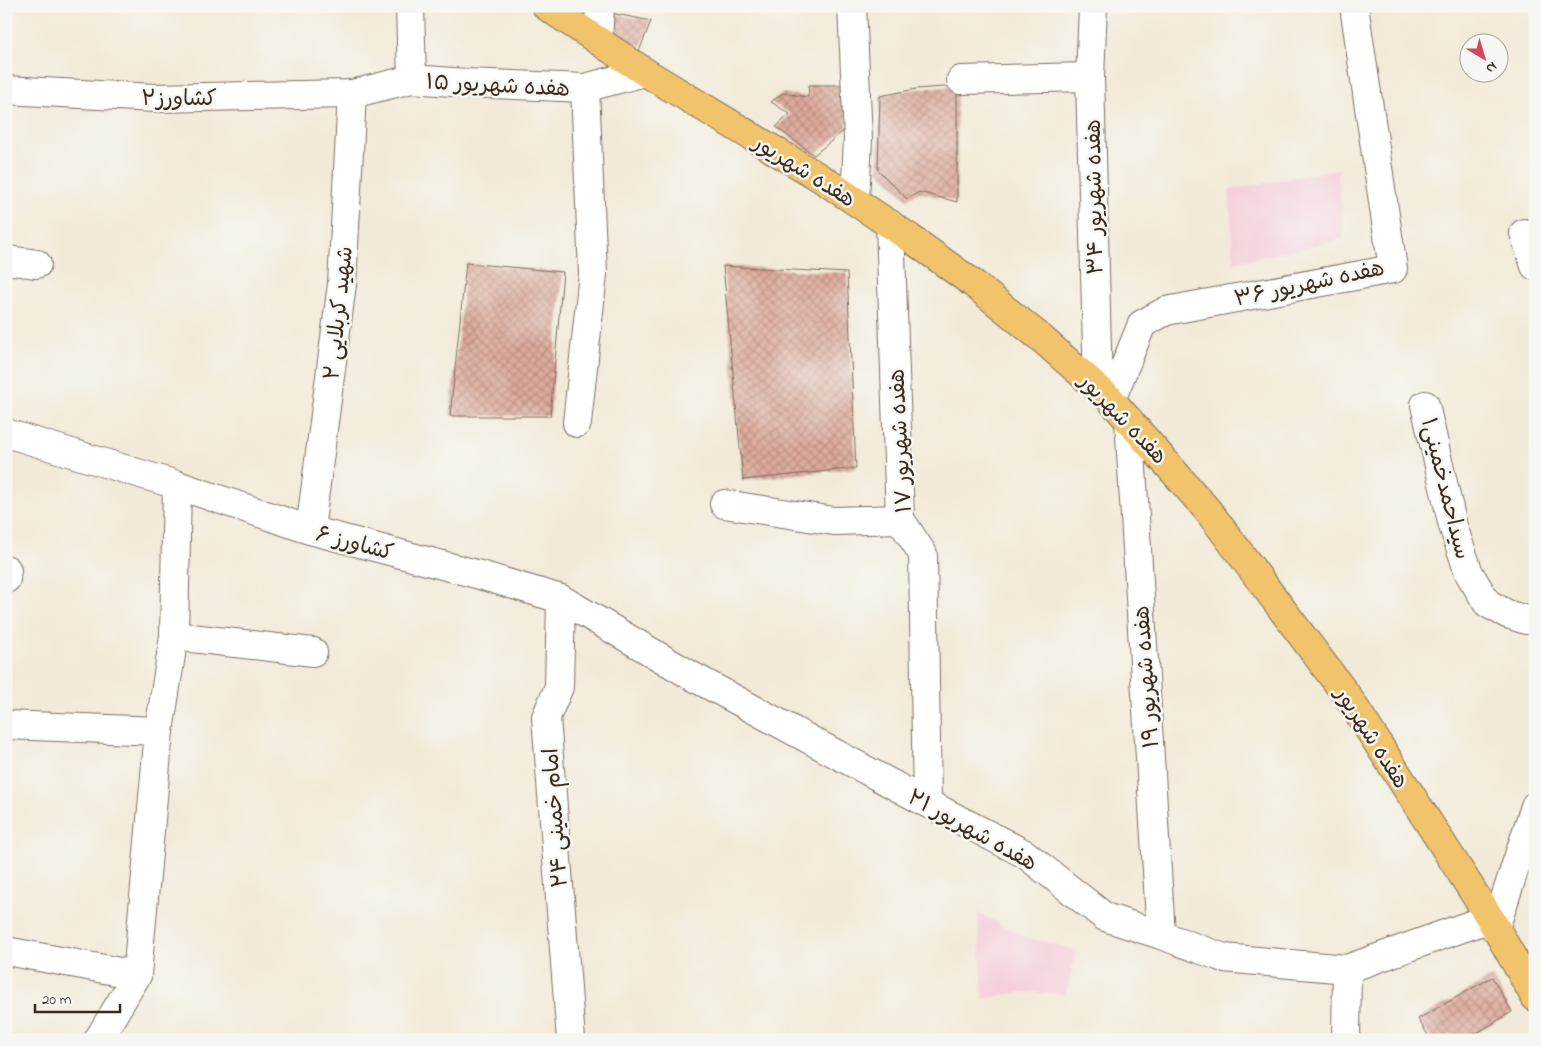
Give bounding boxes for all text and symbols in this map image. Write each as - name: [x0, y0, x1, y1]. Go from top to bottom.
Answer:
- north arrow: [1458, 32, 1508, 82]
- text: N: [1481, 56, 1501, 78]
- street label: هفده شهریور ۱۵: [425, 67, 571, 107]
- street label: کشاورز۲: [141, 84, 217, 116]
- street label: هفده شهریور ۳۴: [1079, 119, 1113, 275]
- street label: هفده شهریور: [744, 127, 861, 217]
- street label: شهید کربلایی ۲: [317, 245, 363, 382]
- street label: هفده شهریور ۳۶: [1232, 253, 1388, 316]
- street label: هفده شهریور: [1069, 366, 1174, 473]
- street label: هفده شهریور ۱۷: [882, 368, 922, 514]
- street label: سیداحمدخمینی۱: [1411, 415, 1477, 563]
- street label: کشاورز ۶: [312, 519, 397, 571]
- street label: هفده شهریور ۱۹: [1127, 604, 1169, 749]
- street label: هفده شهریور: [1324, 680, 1415, 796]
- street label: امام خمینی ۲۴: [536, 747, 578, 889]
- street label: هفده شهریور ۲۱: [901, 783, 1042, 881]
- scale bar: [35, 981, 120, 1013]
- text: 20 m: [42, 989, 72, 1011]

